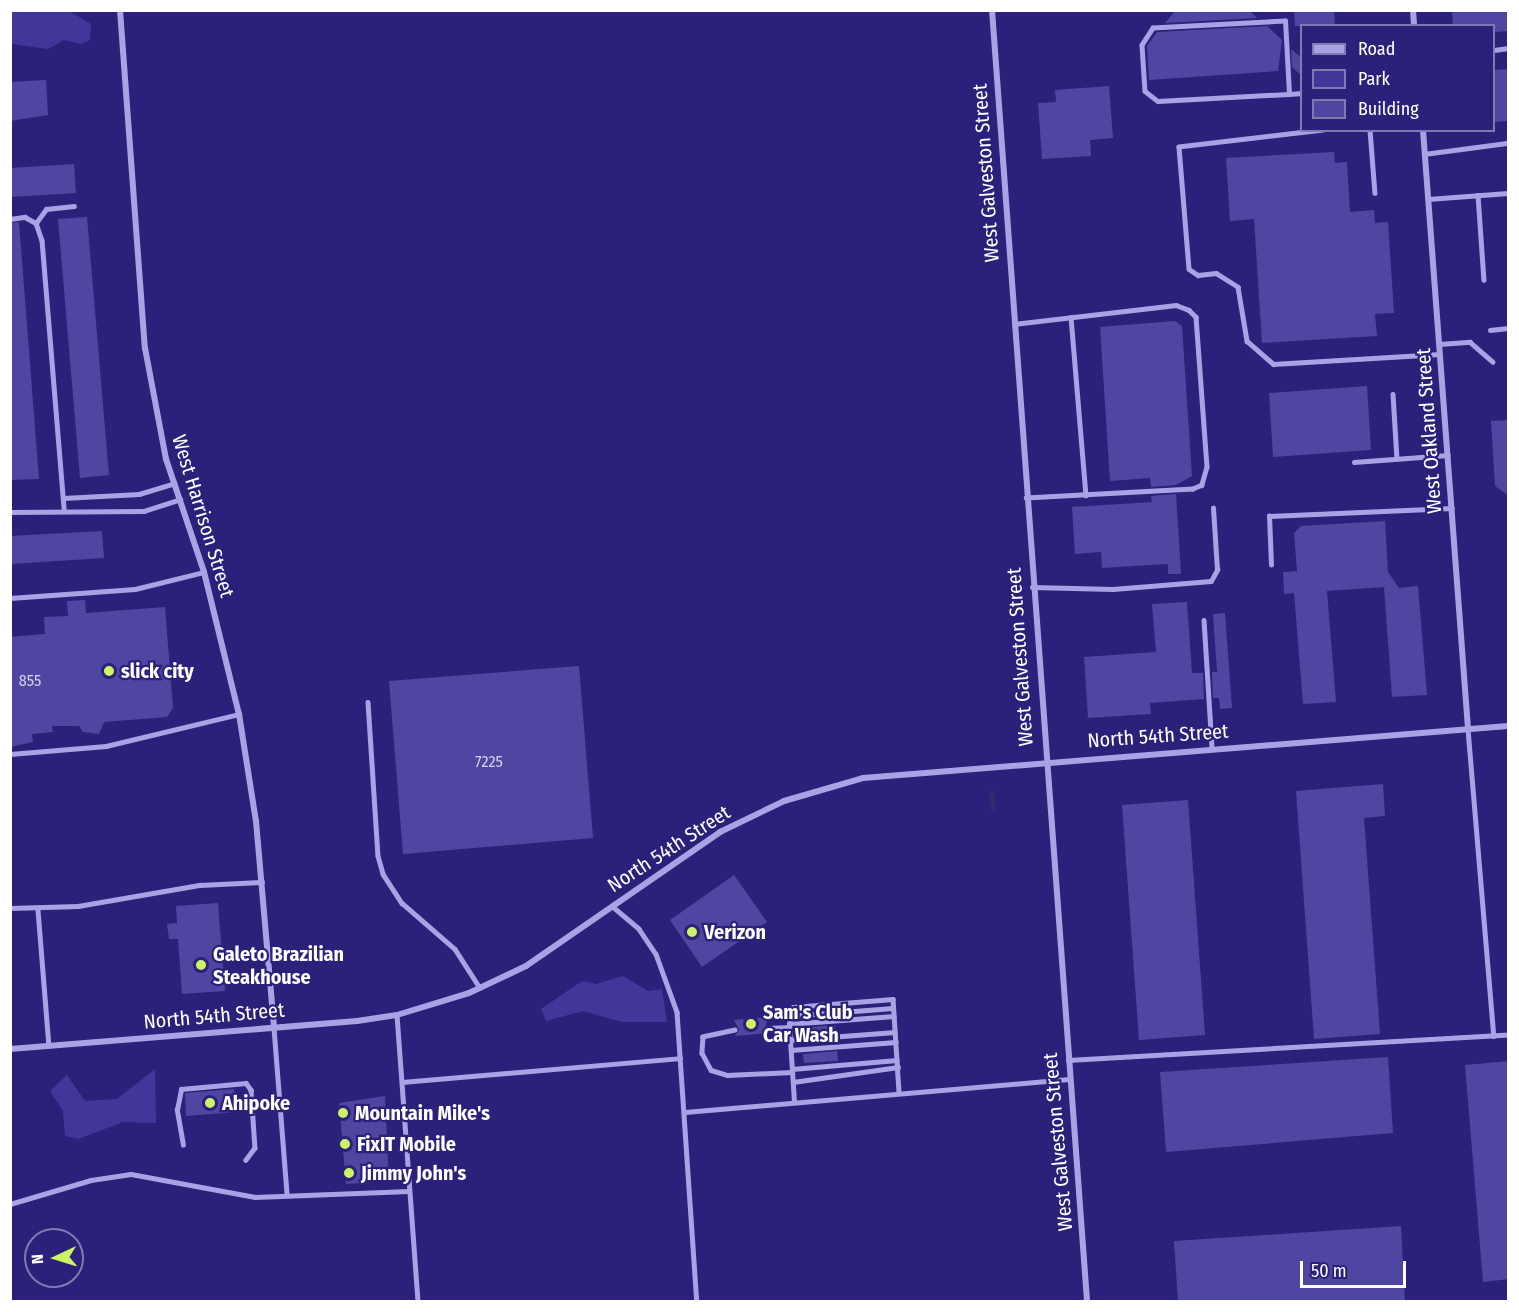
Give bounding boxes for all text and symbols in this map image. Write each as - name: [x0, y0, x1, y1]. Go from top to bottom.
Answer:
- legend: [1300, 24, 1495, 132]
- text: Road: [1358, 38, 1395, 60]
- text: Park: [1358, 68, 1390, 90]
- street label: West Galveston Street: [968, 83, 1004, 263]
- text: Building: [1358, 98, 1419, 120]
- street label: West Oakland Street: [1411, 347, 1447, 515]
- street label: West Harrison Street: [167, 432, 239, 600]
- street label: West Galveston Street: [1002, 567, 1038, 747]
- place label: slick city: [121, 659, 194, 683]
- marker: slick city: [102, 664, 116, 678]
- house number: 855: [19, 671, 41, 691]
- street label: North 54th Street: [1087, 719, 1229, 753]
- house number: 7225: [475, 752, 503, 772]
- street label: North 54th Street: [603, 800, 735, 898]
- place label: Verizon: [704, 920, 766, 944]
- marker: Verizon: [685, 925, 699, 939]
- place label: Galeto Brazilian Steakhouse: [213, 942, 344, 989]
- marker: Galeto Brazilian Steakhouse: [194, 958, 208, 972]
- street label: North 54th Street: [143, 998, 285, 1034]
- place label: Sam's Club Car Wash: [763, 1000, 853, 1047]
- marker: Sam's Club Car Wash: [744, 1017, 758, 1031]
- street label: West Galveston Street: [1038, 1052, 1078, 1232]
- place label: Ahipoke: [222, 1091, 290, 1115]
- marker: Ahipoke: [203, 1096, 217, 1110]
- place label: Mountain Mike's: [355, 1101, 490, 1125]
- marker: Mountain Mike's: [336, 1106, 350, 1120]
- place label: FixIT Mobile: [357, 1132, 456, 1156]
- marker: FixIT Mobile: [338, 1137, 352, 1151]
- place label: Jimmy John's: [361, 1161, 466, 1185]
- marker: Jimmy John's: [342, 1166, 356, 1180]
- north arrow: [24, 1228, 84, 1288]
- scale bar: [1303, 1249, 1410, 1287]
- text: N: [28, 1254, 47, 1265]
- text: 50 m: [1311, 1260, 1347, 1282]

